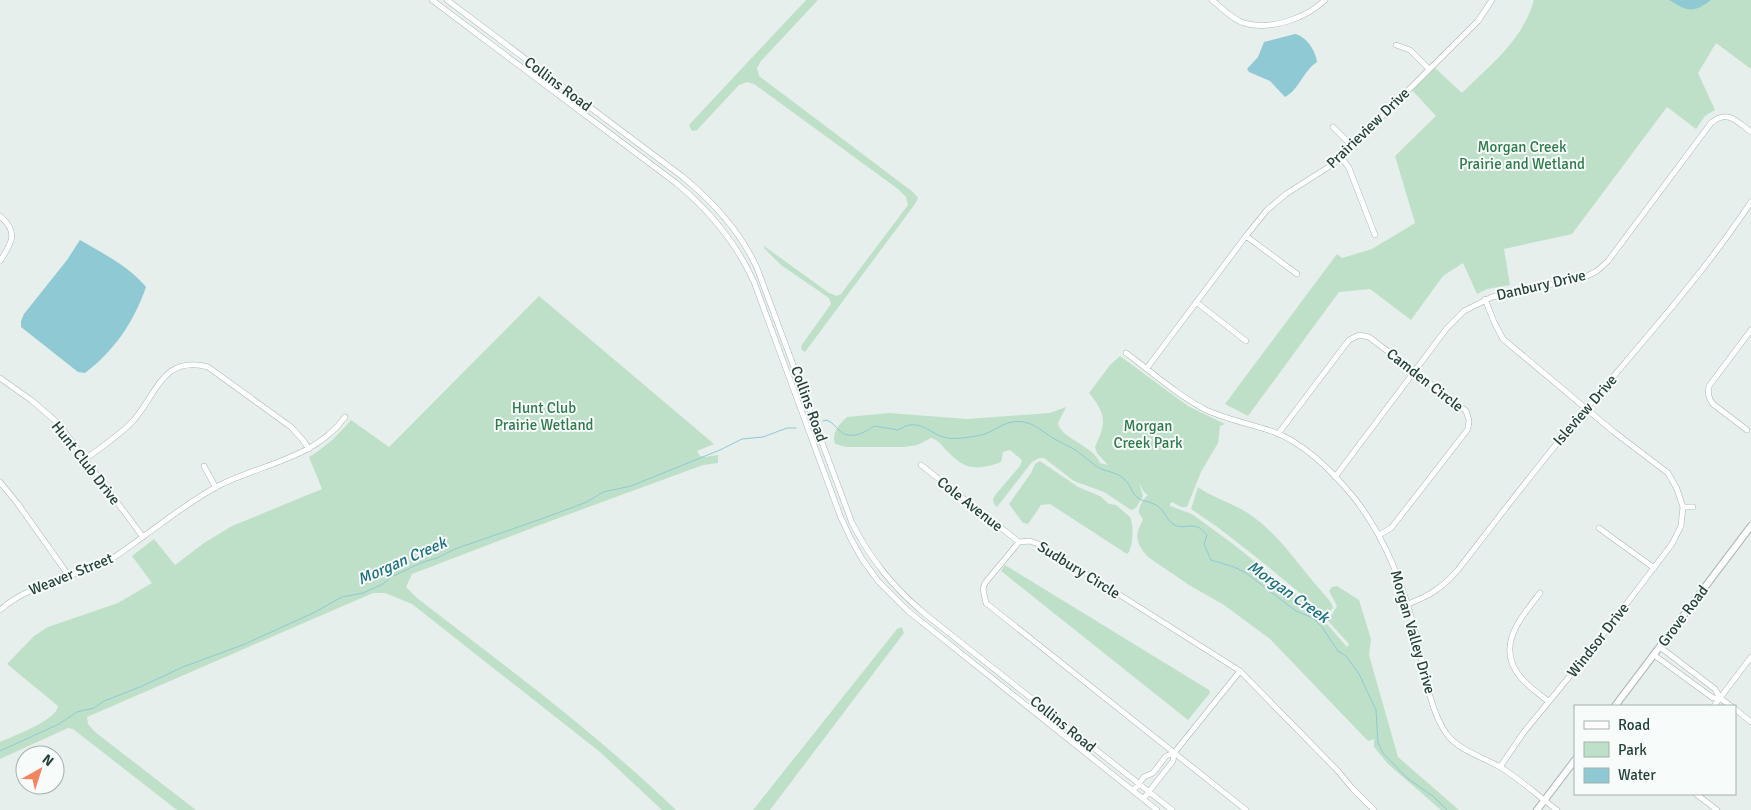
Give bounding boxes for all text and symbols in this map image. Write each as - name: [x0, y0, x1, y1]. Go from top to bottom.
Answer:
- street label: Collins Road: [521, 53, 595, 115]
- street label: Prairieview Drive: [1323, 84, 1413, 172]
- park label: Morgan Creek Prairie and Wetland: [1459, 138, 1585, 173]
- street label: Danbury Drive: [1495, 266, 1587, 304]
- street label: Camden Circle: [1383, 344, 1467, 416]
- street label: Collins Road: [787, 364, 831, 444]
- street label: Isleview Drive: [1549, 371, 1621, 449]
- park label: Hunt Club Prairie Wetland: [494, 399, 594, 434]
- park label: Morgan Creek Park: [1114, 417, 1183, 452]
- street label: Hunt Club Drive: [48, 418, 124, 508]
- street label: Cole Avenue: [933, 473, 1007, 535]
- water label: Morgan Creek: [354, 532, 451, 589]
- street label: Sudbury Circle: [1034, 537, 1124, 603]
- street label: Weaver Street: [26, 549, 116, 599]
- water label: Morgan Creek: [1243, 557, 1334, 629]
- street label: Morgan Valley Drive: [1387, 568, 1439, 696]
- street label: Grove Road: [1654, 582, 1712, 650]
- street label: Windsor Drive: [1563, 599, 1633, 681]
- street label: Collins Road: [1026, 692, 1100, 756]
- legend: [1574, 705, 1736, 795]
- text: Road: [1618, 716, 1650, 734]
- text: Park: [1618, 741, 1647, 759]
- north arrow: [15, 745, 65, 795]
- text: N: [39, 751, 57, 770]
- text: Water: [1618, 766, 1656, 784]

